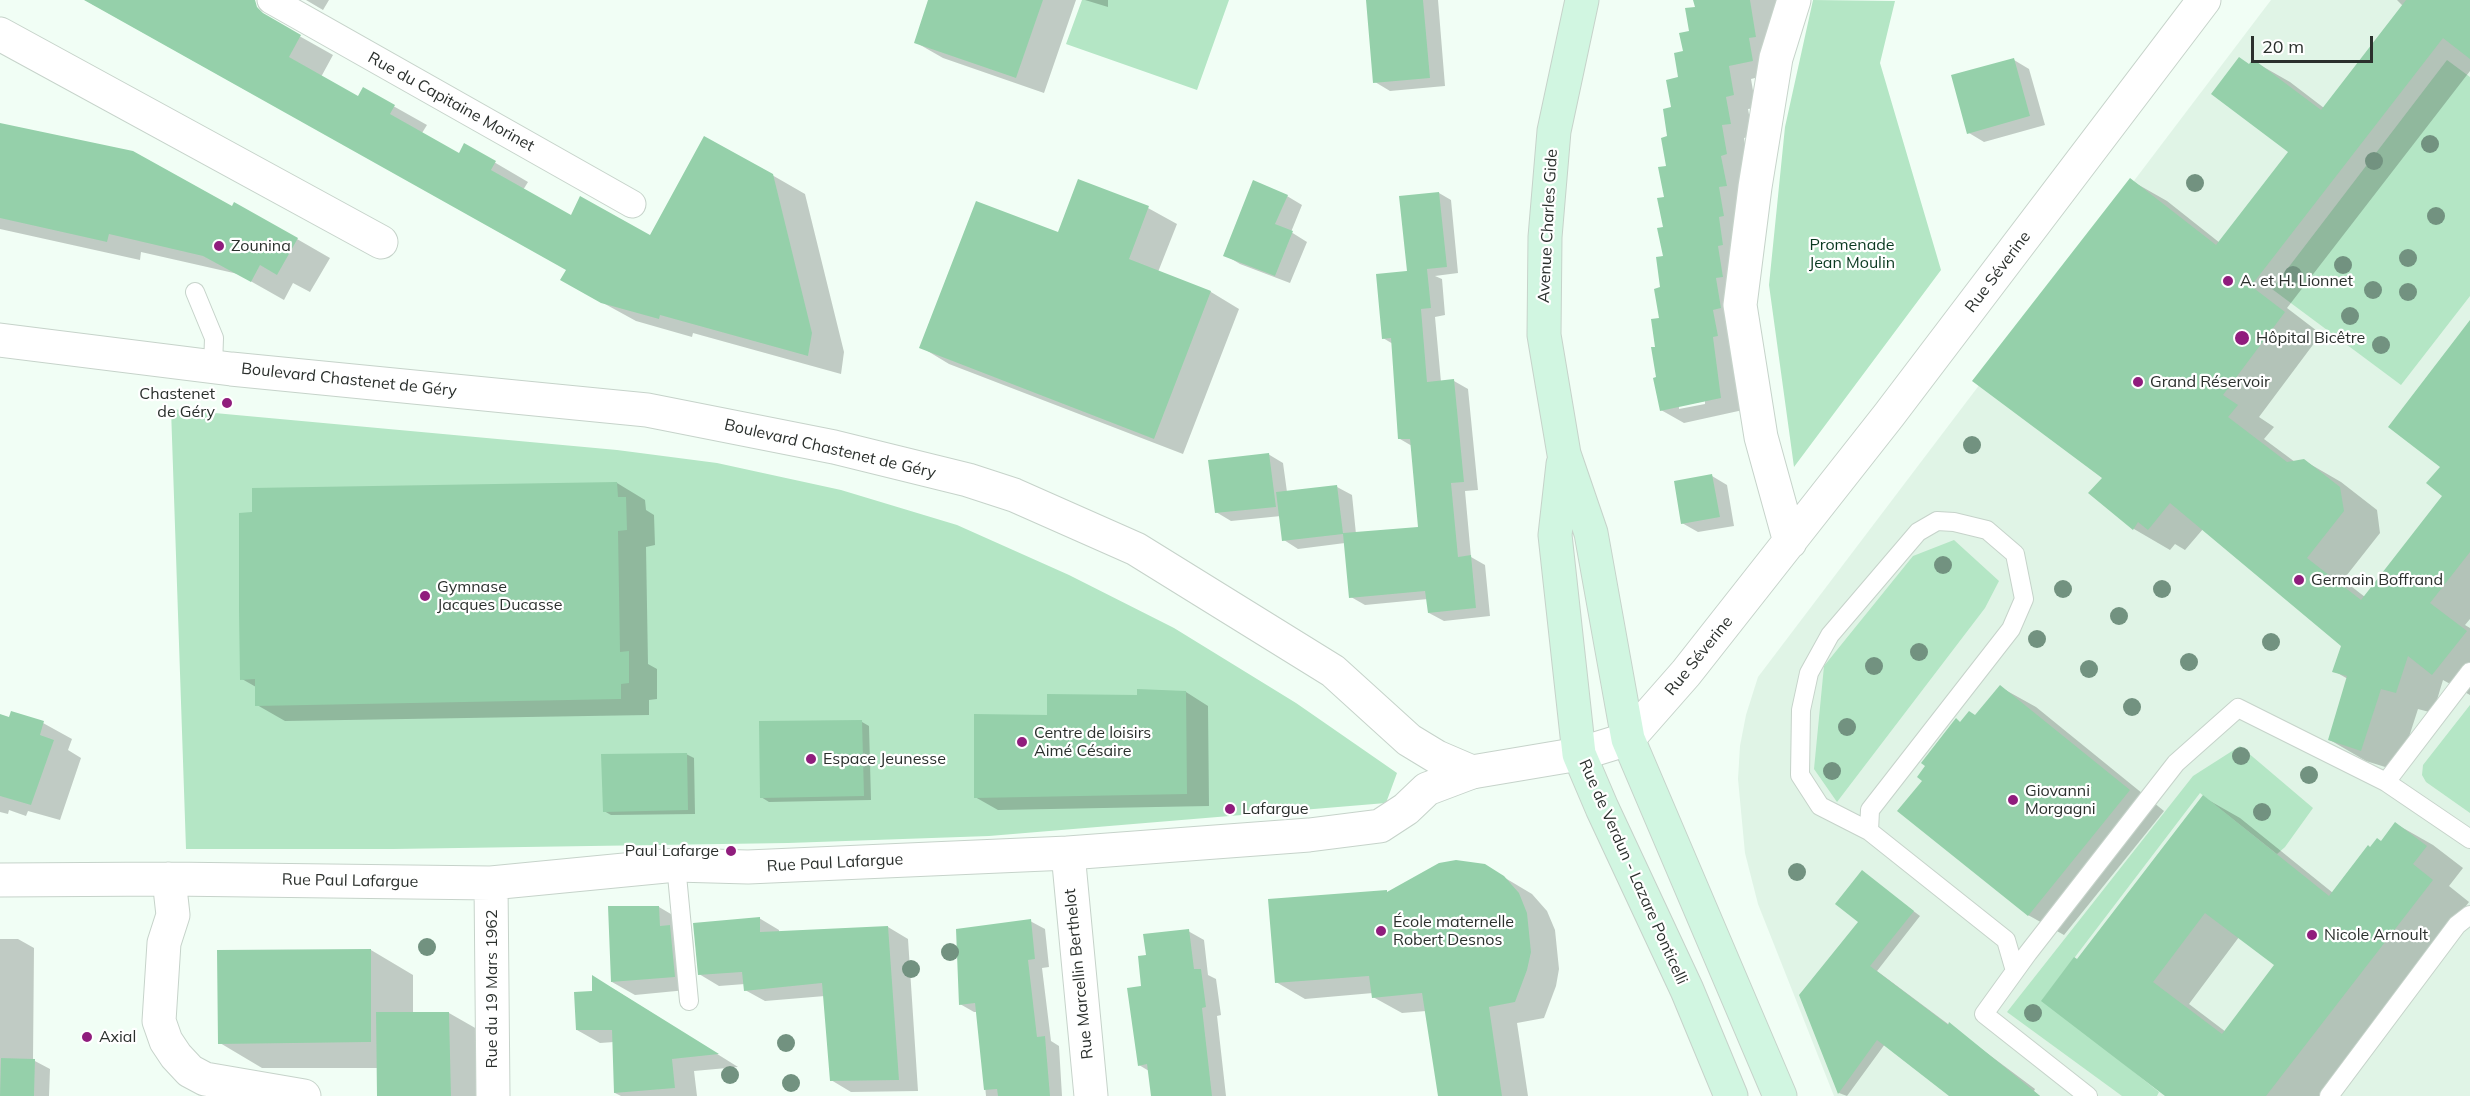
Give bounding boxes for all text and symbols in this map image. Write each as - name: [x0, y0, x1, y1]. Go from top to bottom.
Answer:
- scale bar: [2254, 24, 2376, 62]
- text: 20 m: [2262, 35, 2304, 58]
- street label: Rue du Capitaine Morinet: [364, 48, 538, 156]
- street label: Avenue Charles Gide: [1534, 149, 1562, 303]
- street label: Rue Séverine: [1961, 228, 2035, 316]
- park label: Promenade Jean Moulin: [1809, 235, 1895, 273]
- place label: Zounina: [231, 236, 291, 256]
- marker: Zounina: [212, 239, 226, 253]
- place label: A. et H. Lionnet: [2240, 271, 2353, 291]
- marker: A. et H. Lionnet: [2221, 274, 2235, 288]
- place label: Hôpital Bicêtre: [2256, 328, 2365, 348]
- marker: Hôpital Bicêtre: [2233, 329, 2251, 347]
- street label: Boulevard Chastenet de Géry: [240, 359, 458, 401]
- place label: Grand Réservoir: [2150, 372, 2270, 392]
- marker: Grand Réservoir: [2131, 375, 2145, 389]
- place label: Chastenet de Géry: [139, 384, 215, 422]
- marker: Chastenet de Géry: [220, 396, 234, 410]
- street label: Boulevard Chastenet de Géry: [722, 415, 938, 483]
- place label: Germain Boffrand: [2311, 570, 2443, 590]
- marker: Germain Boffrand: [2292, 573, 2306, 587]
- place label: Gymnase Jacques Ducasse: [437, 577, 562, 615]
- marker: Gymnase Jacques Ducasse: [418, 589, 432, 603]
- street label: Rue Séverine: [1661, 612, 1737, 700]
- place label: Centre de loisirs Aimé Césaire: [1034, 723, 1151, 761]
- marker: Centre de loisirs Aimé Césaire: [1015, 735, 1029, 749]
- place label: Espace Jeunesse: [823, 749, 946, 769]
- marker: Espace Jeunesse: [804, 752, 818, 766]
- street label: Rue de Verdun - Lazare Ponticelli: [1575, 757, 1691, 987]
- place label: Giovanni Morgagni: [2025, 781, 2096, 819]
- marker: Giovanni Morgagni: [2006, 793, 2020, 807]
- place label: Lafargue: [1242, 799, 1309, 819]
- marker: Lafargue: [1223, 802, 1237, 816]
- place label: Paul Lafarge: [625, 841, 719, 861]
- marker: Paul Lafarge: [724, 844, 738, 858]
- street label: Rue Paul Lafargue: [766, 850, 904, 876]
- street label: Rue Paul Lafargue: [282, 870, 418, 892]
- street label: Rue Marcellin Berthelot: [1060, 888, 1098, 1060]
- street label: Rue du 19 Mars 1962: [482, 909, 502, 1069]
- place label: École maternelle Robert Desnos: [1393, 912, 1514, 950]
- marker: École maternelle Robert Desnos: [1374, 924, 1388, 938]
- place label: Nicole Arnoult: [2324, 925, 2428, 945]
- marker: Nicole Arnoult: [2305, 928, 2319, 942]
- place label: Axial: [99, 1027, 136, 1047]
- marker: Axial: [80, 1030, 94, 1044]

